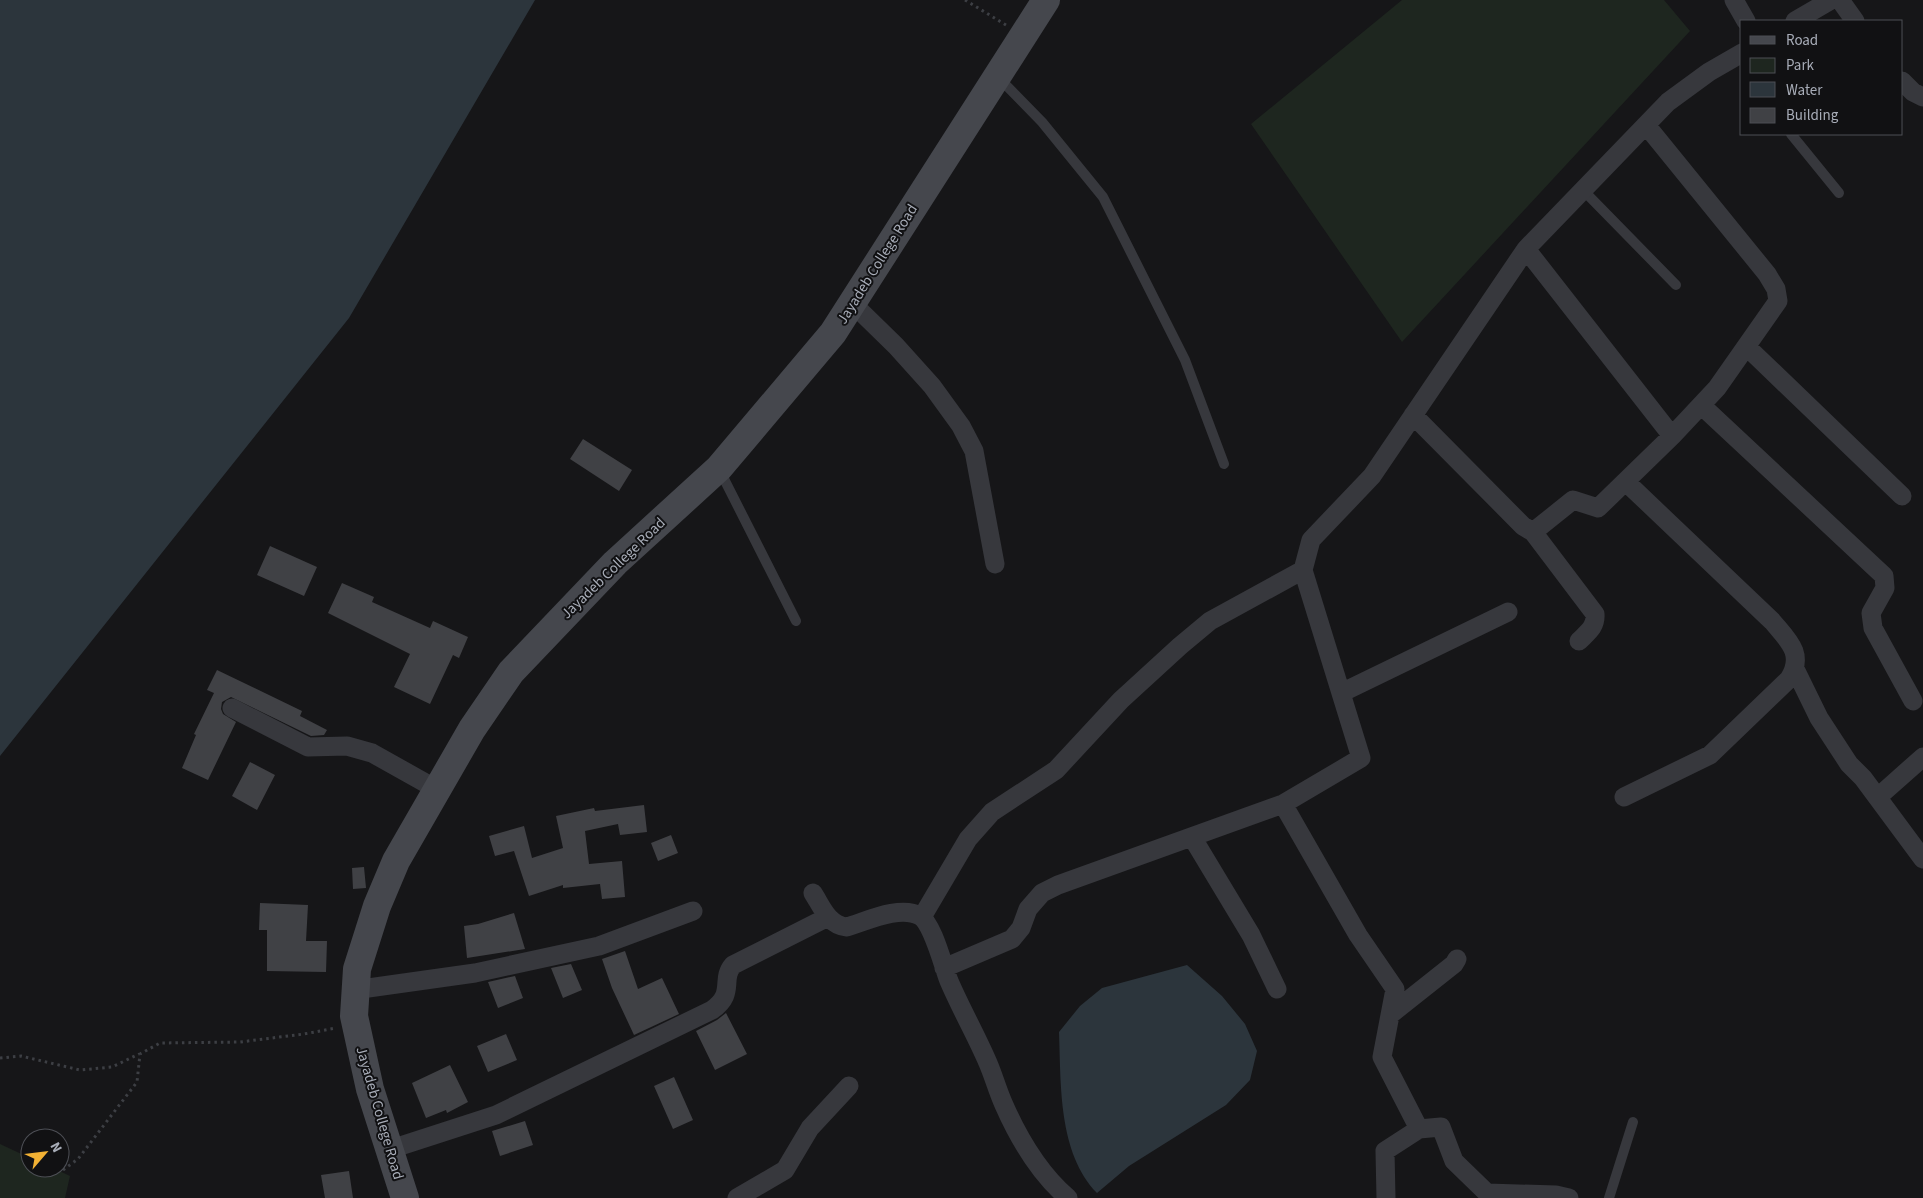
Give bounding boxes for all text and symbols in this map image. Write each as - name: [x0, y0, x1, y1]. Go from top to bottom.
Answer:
- legend: [1740, 20, 1903, 135]
- text: Road: [1786, 30, 1818, 51]
- text: Park: [1786, 55, 1815, 76]
- text: Water: [1786, 80, 1823, 101]
- text: Building: [1786, 105, 1839, 126]
- street label: Jayadeb College Road: [832, 200, 923, 328]
- street label: Jayadeb College Road: [557, 513, 670, 624]
- street label: Jayadeb College Road: [350, 1044, 409, 1182]
- north arrow: [20, 1128, 70, 1178]
- text: N: [45, 1139, 67, 1156]

